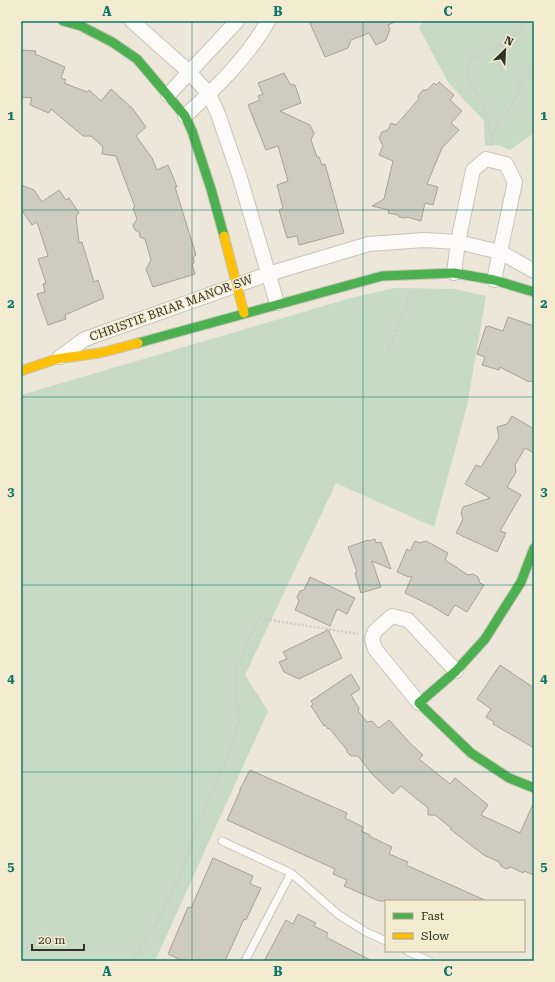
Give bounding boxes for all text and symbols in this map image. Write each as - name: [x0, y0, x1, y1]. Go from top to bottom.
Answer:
- text: A: [102, 4, 112, 19]
- text: B: [273, 4, 283, 19]
- text: C: [443, 4, 453, 19]
- north arrow: [485, 30, 525, 70]
- text: N: [502, 34, 516, 49]
- text: 1: [7, 108, 15, 123]
- text: 1: [540, 108, 548, 123]
- street label: CHRISTIE BRIAR MANOR SW: [88, 272, 255, 344]
- text: 2: [7, 296, 15, 311]
- text: 2: [540, 296, 548, 311]
- text: 3: [7, 484, 15, 499]
- text: 3: [540, 484, 548, 499]
- text: 4: [7, 671, 15, 686]
- text: 4: [540, 671, 548, 686]
- text: 5: [7, 859, 15, 874]
- text: 5: [540, 859, 548, 874]
- legend: [385, 900, 525, 952]
- text: Fast: [421, 909, 445, 923]
- scale bar: [32, 926, 84, 952]
- text: Slow: [421, 929, 449, 943]
- text: 20 m: [38, 933, 65, 947]
- text: A: [102, 964, 112, 979]
- text: B: [273, 964, 283, 979]
- text: C: [443, 964, 453, 979]

